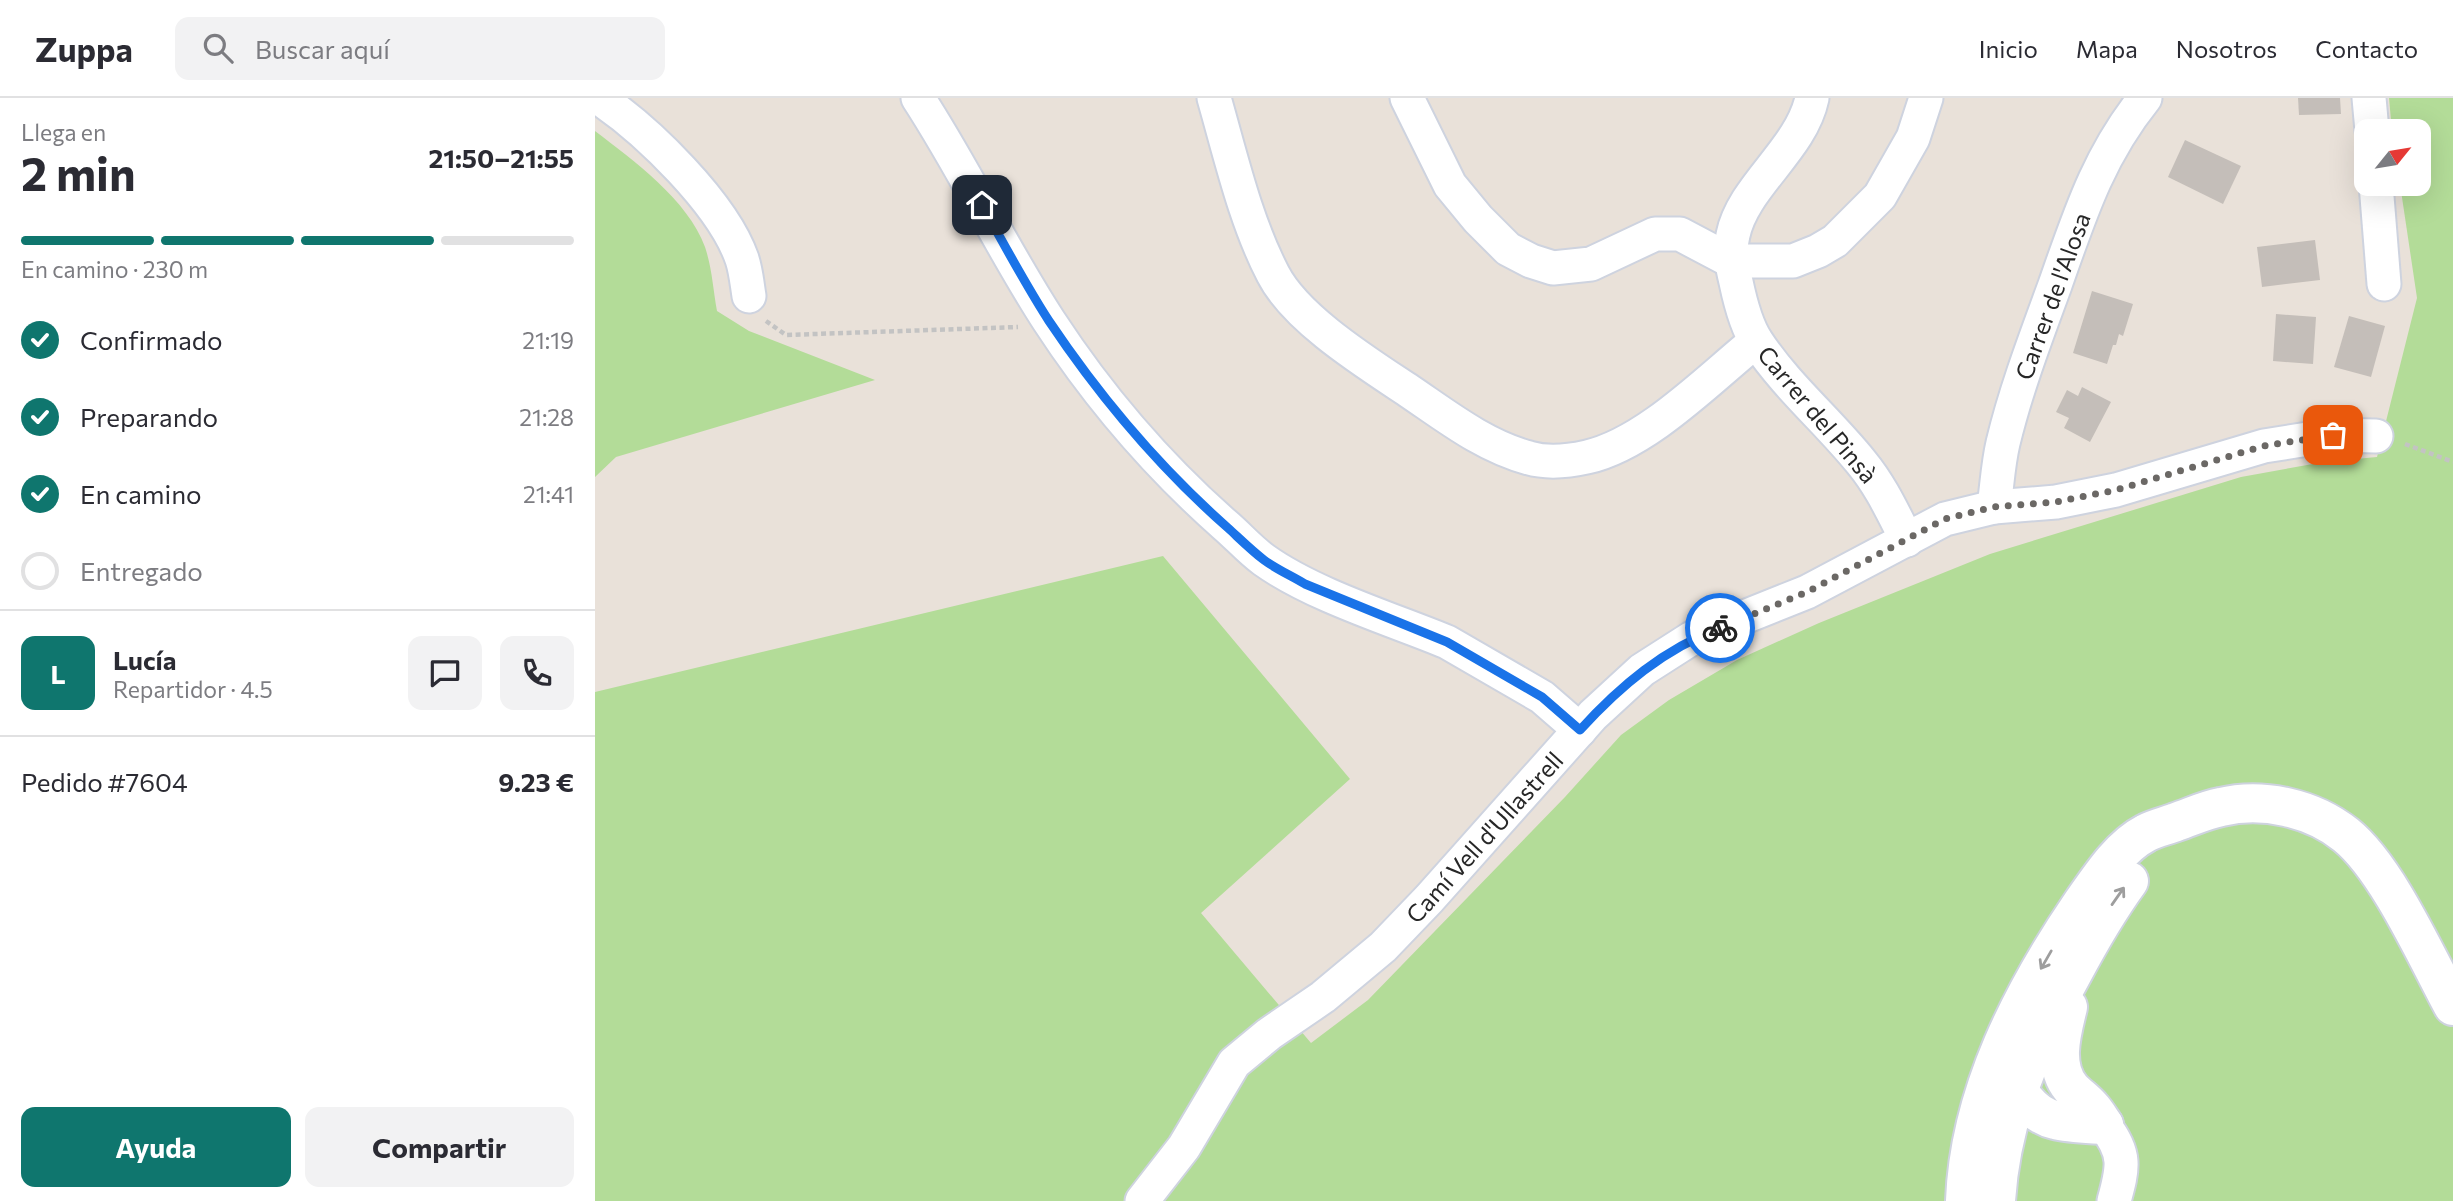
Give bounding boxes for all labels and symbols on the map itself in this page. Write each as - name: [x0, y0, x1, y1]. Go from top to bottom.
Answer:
- north arrow: [2354, 119, 2431, 196]
- pin: [952, 175, 1012, 235]
- street label: Carrer de l'Alosa: [2008, 209, 2096, 383]
- street label: Carrer del Pinsà: [1752, 340, 1884, 488]
- pin: [2303, 405, 2363, 465]
- courier: [1685, 593, 1755, 663]
- street label: Camí Vell d'Ullastrell: [1399, 745, 1569, 929]
- one-way arrow: [2111, 887, 2126, 906]
- one-way arrow: [2039, 950, 2053, 970]

